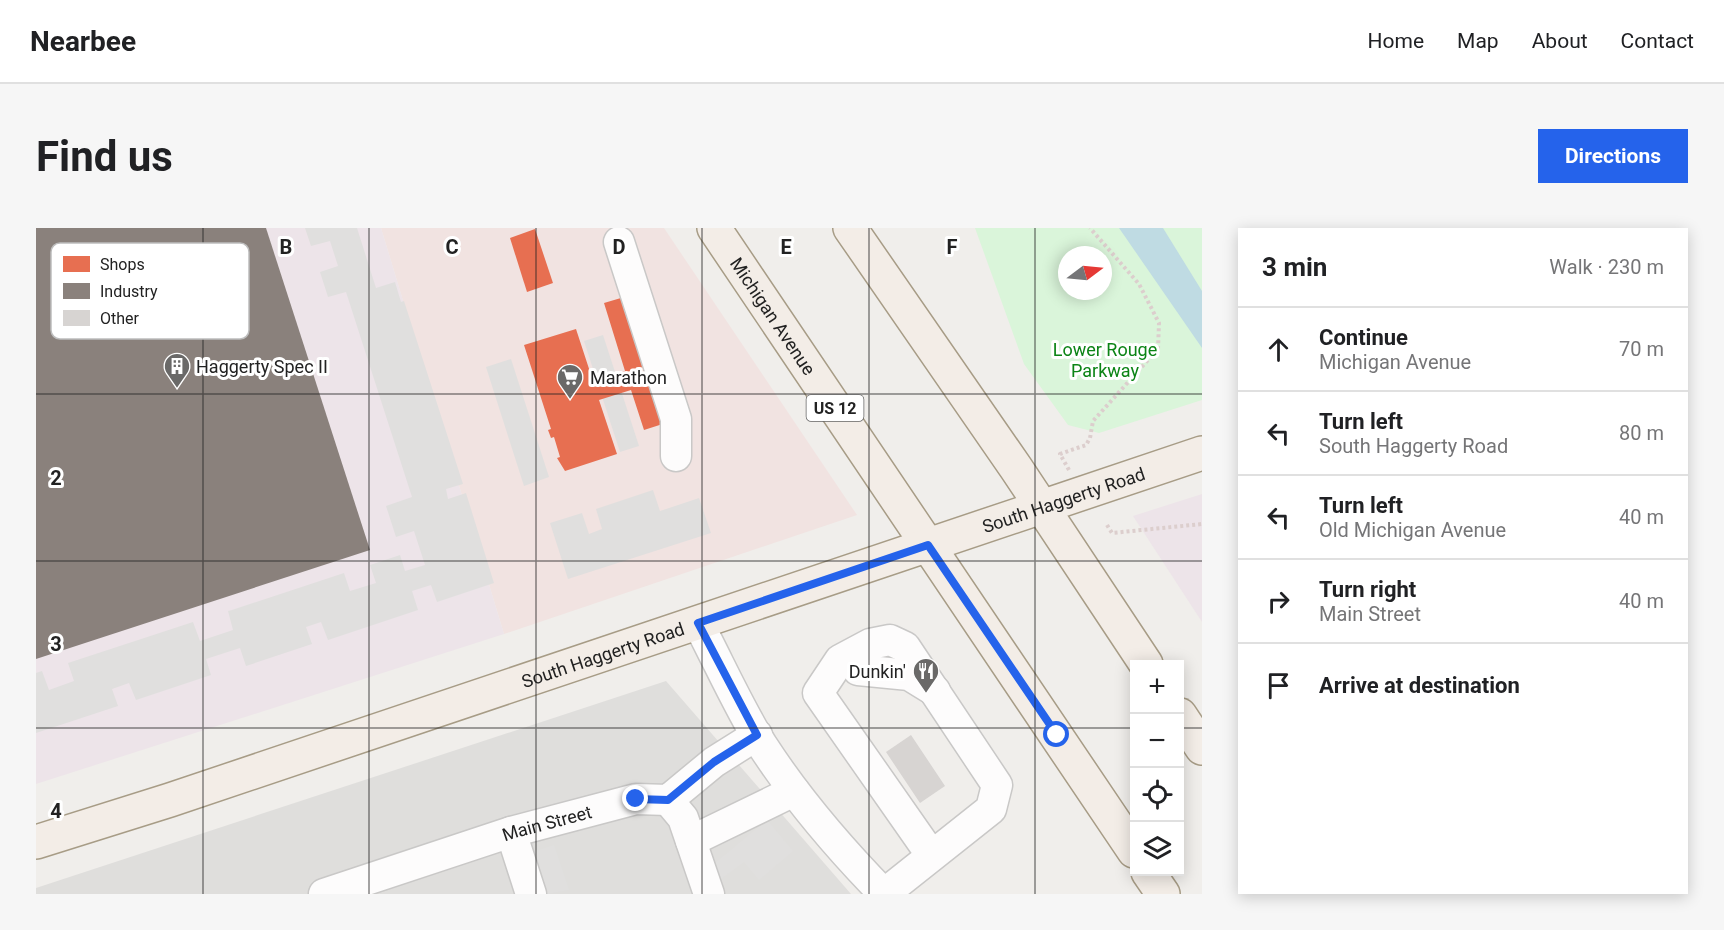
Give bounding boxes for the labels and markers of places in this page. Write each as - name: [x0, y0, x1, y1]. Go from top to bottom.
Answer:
- building icon: Haggerty Spec II: [162, 351, 192, 389]
- place label: Haggerty Spec II: [196, 356, 328, 377]
- supermarket icon: Marathon: [555, 362, 585, 400]
- place label: Marathon: [590, 367, 667, 388]
- restaurant icon: Dunkin': [911, 656, 941, 694]
- place label: Dunkin': [849, 661, 906, 682]

